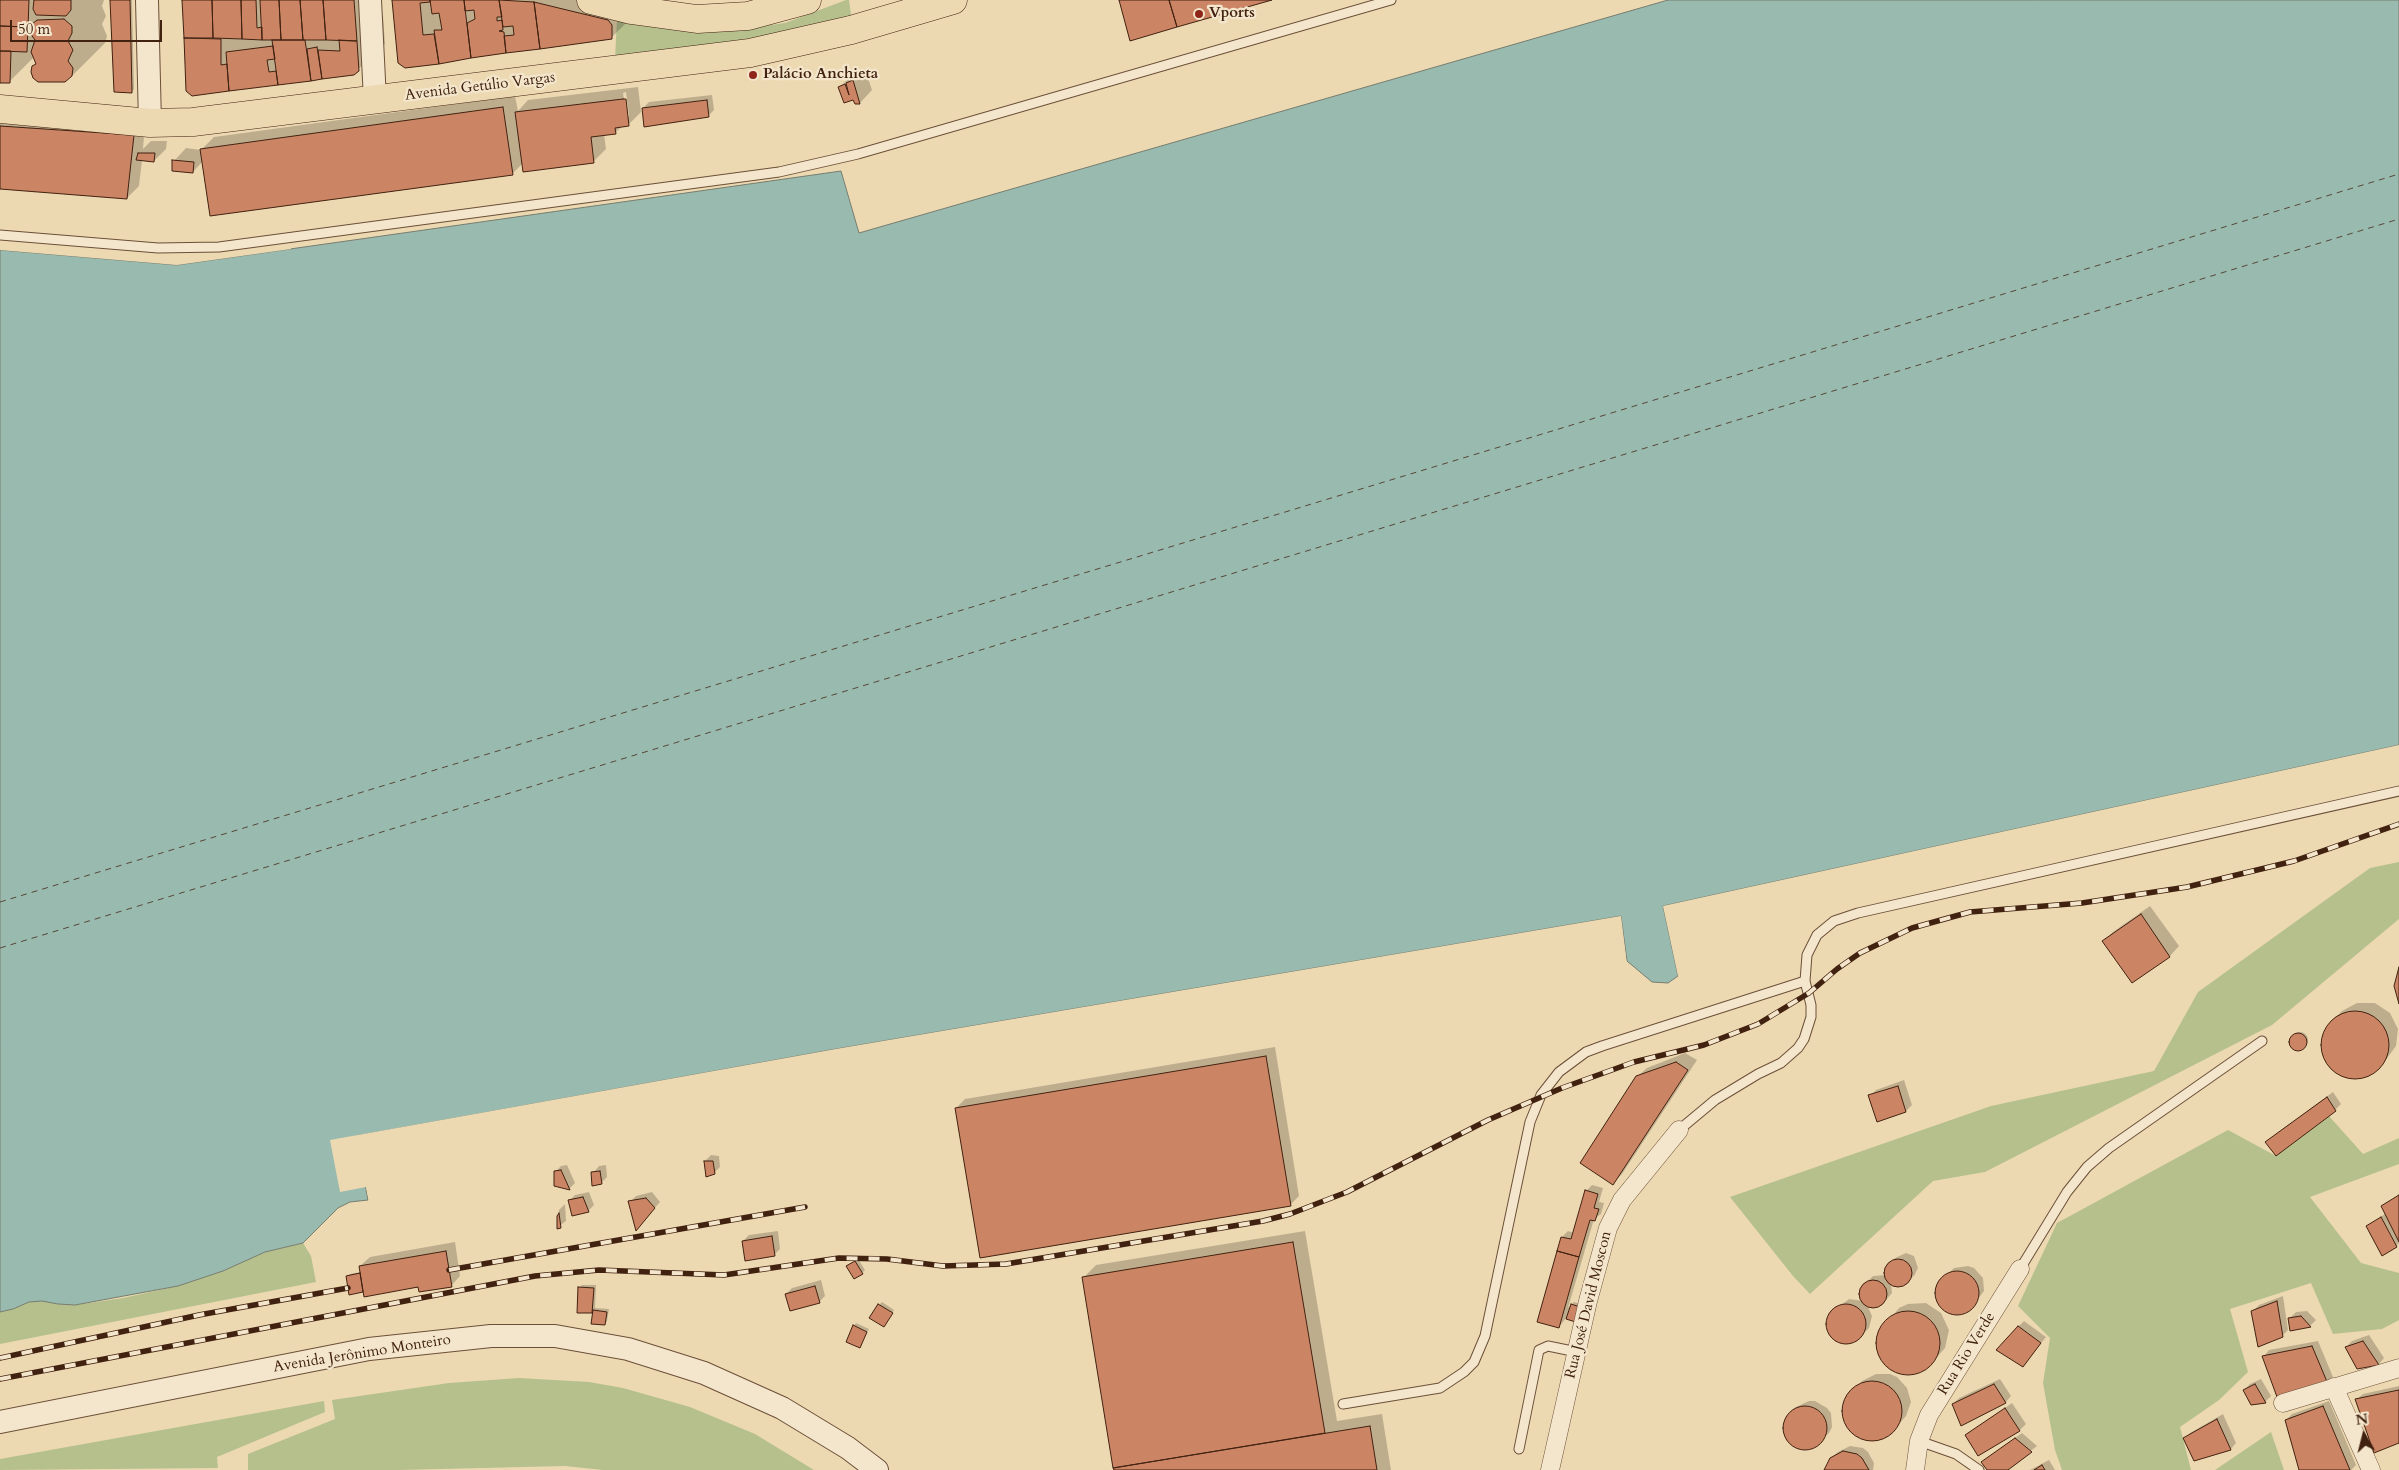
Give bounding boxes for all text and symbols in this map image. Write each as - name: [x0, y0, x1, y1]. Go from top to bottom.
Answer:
- place label: Vports: [1209, 5, 1255, 23]
- marker: Vports: [1193, 8, 1205, 20]
- scale bar: [12, 10, 165, 42]
- text: 50 m: [18, 19, 50, 39]
- place label: Palácio Anchieta: [763, 66, 878, 84]
- street label: Avenida Getúlio Vargas: [404, 69, 556, 105]
- marker: Palácio Anchieta: [747, 69, 759, 81]
- street label: Rua José David Moscon: [1562, 1229, 1616, 1381]
- street label: Rua Rio Verde: [1934, 1309, 2000, 1399]
- street label: Avenida Jerônimo Monteiro: [272, 1331, 452, 1377]
- text: N: [2355, 1409, 2369, 1430]
- north arrow: [2339, 1410, 2389, 1460]

